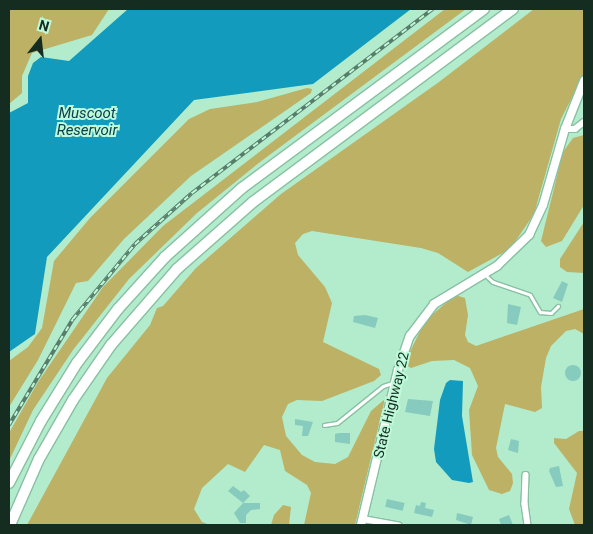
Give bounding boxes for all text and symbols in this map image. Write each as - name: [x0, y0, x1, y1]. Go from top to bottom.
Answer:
- north arrow: [15, 15, 65, 65]
- text: N: [37, 17, 51, 35]
- water label: Muscoot Reservoir: [57, 104, 117, 139]
- street label: State Highway 22: [370, 350, 412, 460]

